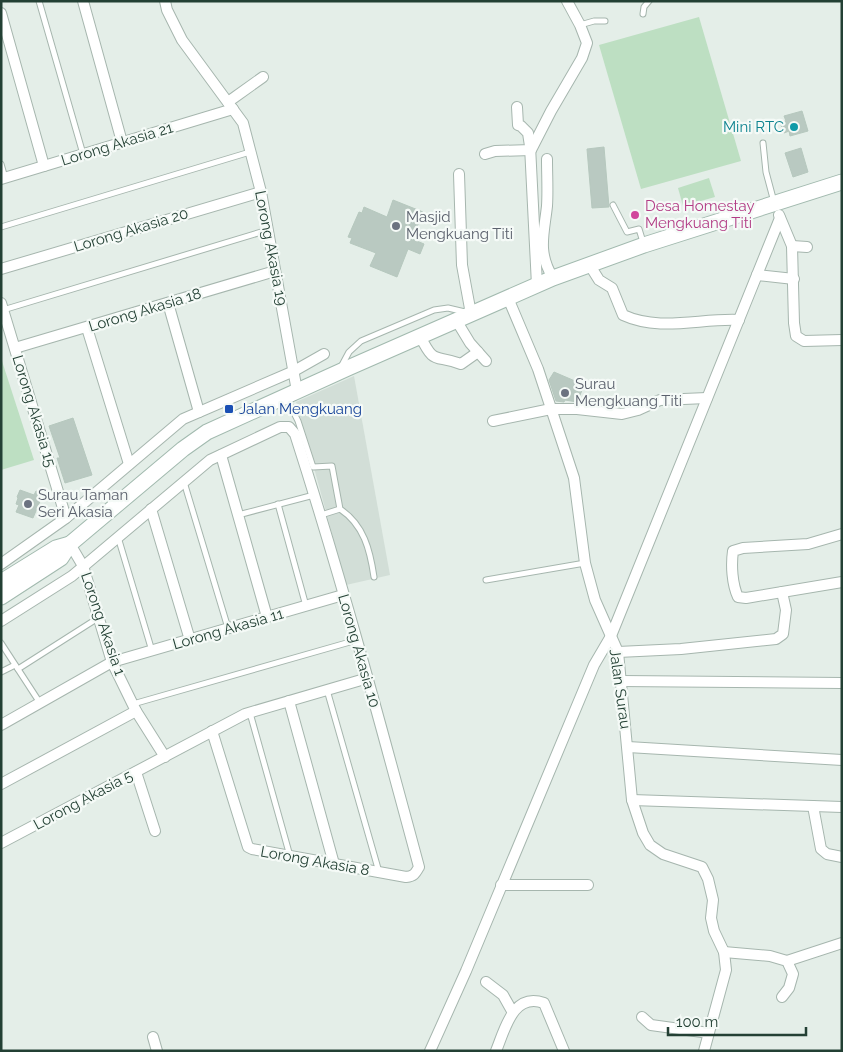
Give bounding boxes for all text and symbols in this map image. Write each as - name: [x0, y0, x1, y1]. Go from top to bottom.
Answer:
- street label: Lorong Akasia 21: [59, 118, 176, 170]
- place label: Mini RTC: [723, 118, 784, 136]
- marker: Mini RTC: [788, 121, 800, 133]
- street label: Lorong Akasia 19: [251, 189, 291, 307]
- place label: Desa Homestay Mengkuang Titi: [645, 197, 755, 232]
- street label: Lorong Akasia 20: [72, 204, 190, 256]
- place label: Masjid Mengkuang Titi: [406, 208, 513, 243]
- marker: Desa Homestay Mengkuang Titi: [629, 209, 641, 221]
- marker: Masjid Mengkuang Titi: [390, 220, 402, 232]
- street label: Lorong Akasia 18: [86, 284, 204, 336]
- street label: Lorong Akasia 15: [8, 353, 60, 469]
- place label: Surau Mengkuang Titi: [575, 375, 682, 410]
- marker: Surau Mengkuang Titi: [559, 387, 571, 399]
- place label: Jalan Mengkuang: [239, 400, 362, 418]
- marker: Jalan Mengkuang: [223, 403, 235, 415]
- place label: Surau Taman Seri Akasia: [38, 486, 128, 521]
- marker: Surau Taman Seri Akasia: [22, 498, 34, 510]
- street label: Lorong Akasia 1: [77, 570, 129, 679]
- street label: Lorong Akasia 10: [334, 592, 384, 710]
- street label: Lorong Akasia 11: [171, 604, 286, 653]
- street label: Jalan Surau: [605, 648, 635, 730]
- street label: Lorong Akasia 5: [30, 766, 136, 834]
- street label: Lorong Akasia 8: [259, 843, 371, 879]
- scale bar: [668, 1004, 806, 1036]
- text: 100 m: [676, 1013, 718, 1031]

